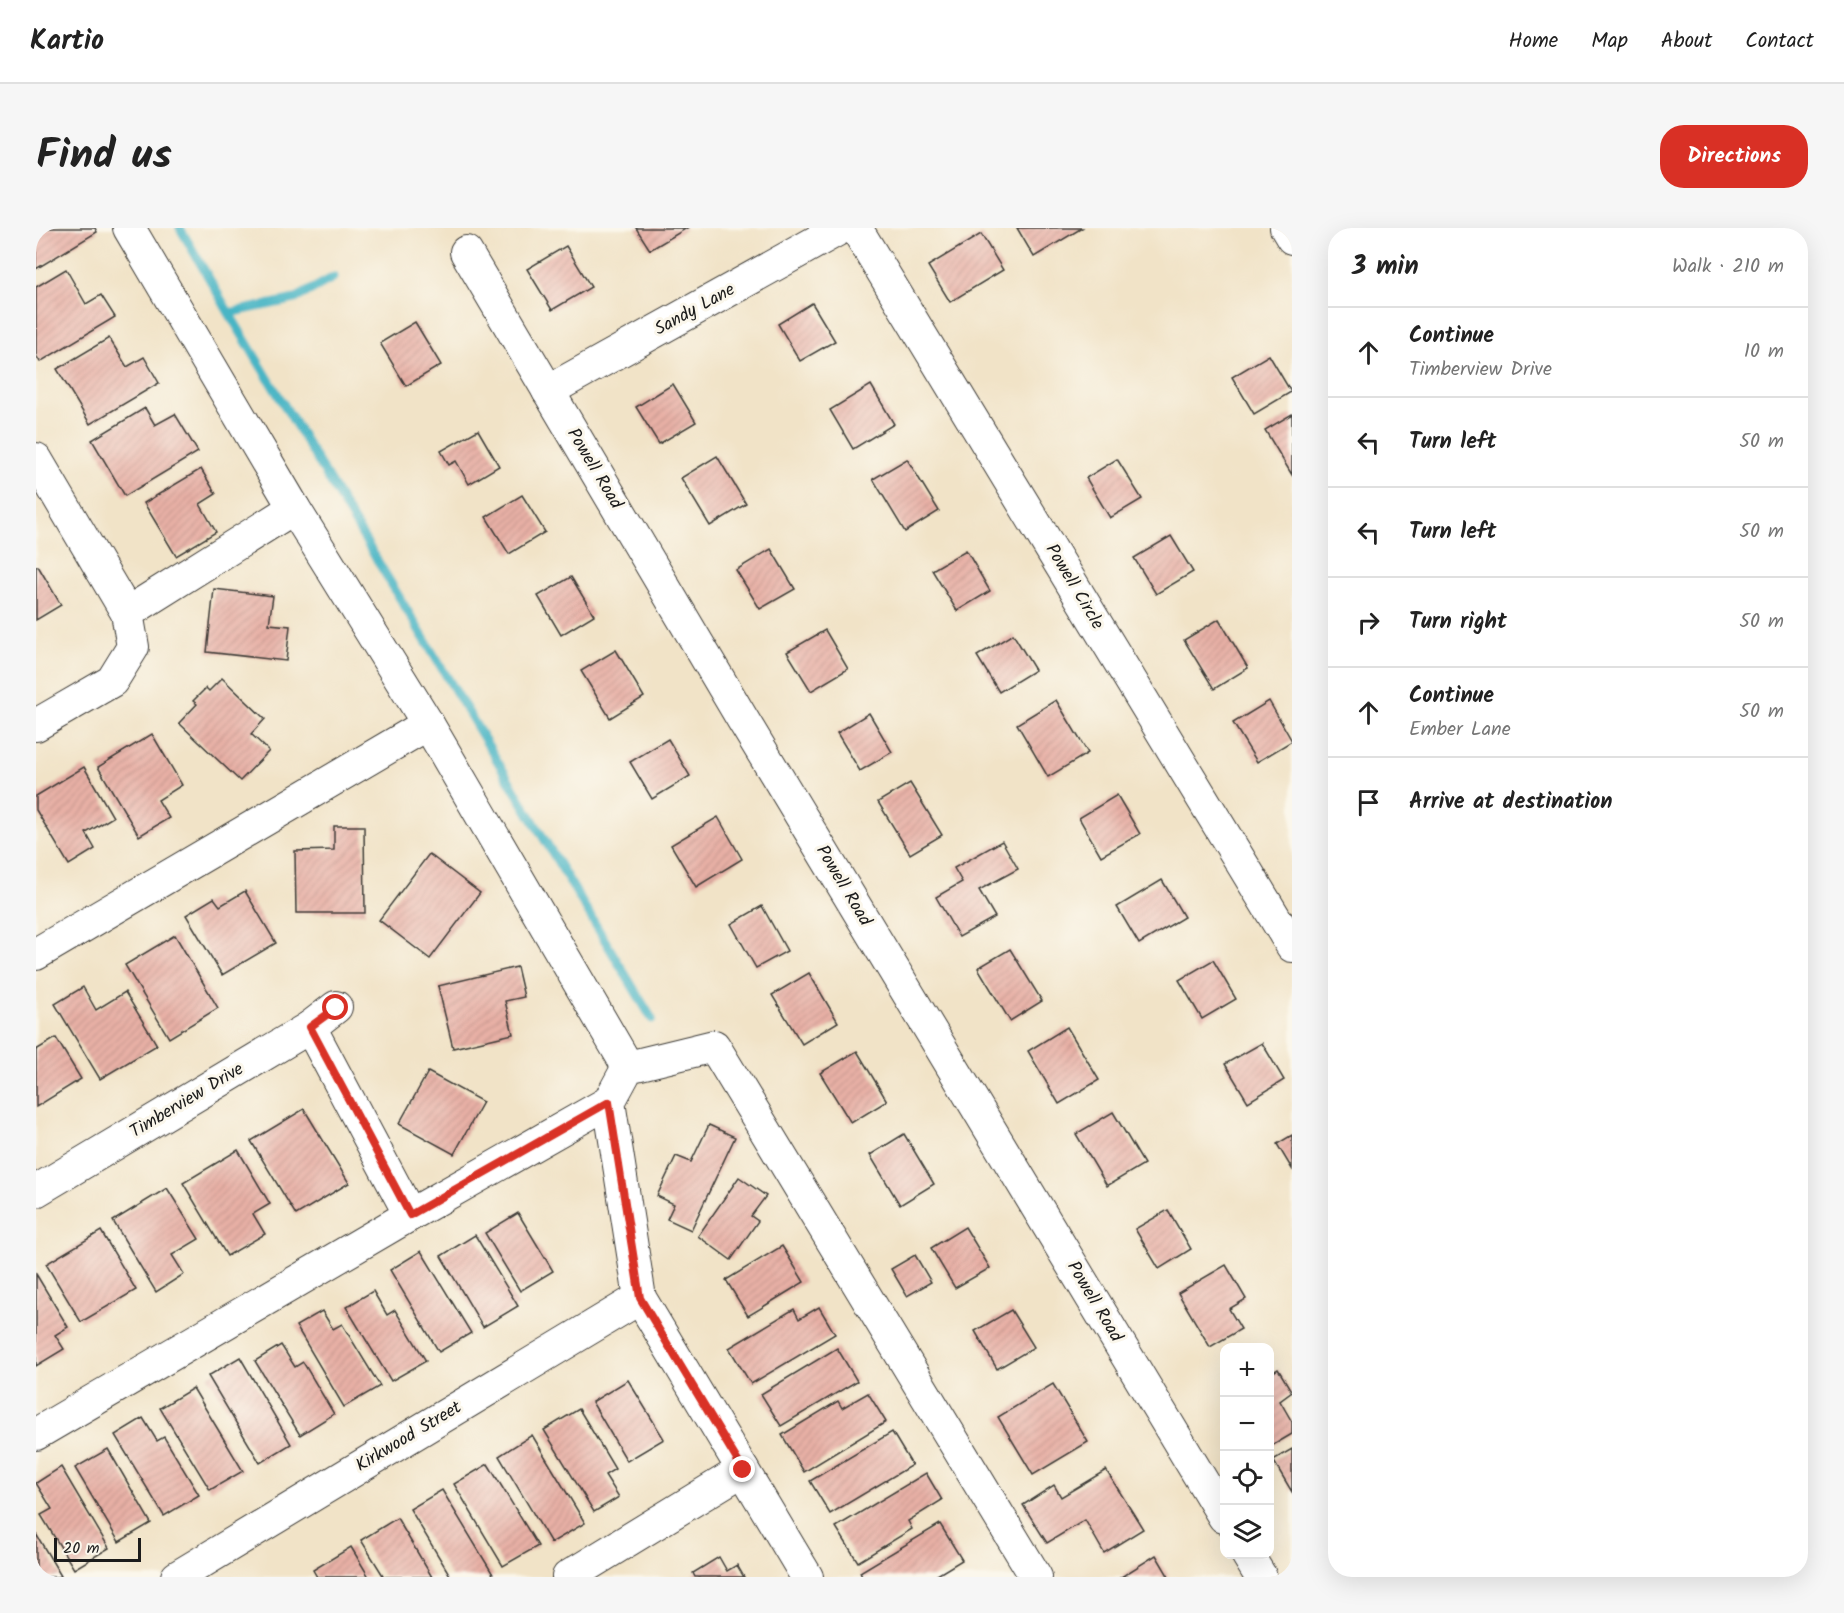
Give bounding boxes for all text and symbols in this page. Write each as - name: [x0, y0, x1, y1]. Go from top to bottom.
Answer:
- text: Kartio: [30, 19, 104, 64]
- text: Home: [1509, 25, 1558, 58]
- text: Map: [1591, 25, 1628, 58]
- text: About: [1661, 25, 1712, 58]
- text: Contact: [1745, 25, 1814, 58]
- text: Find us: [36, 123, 172, 190]
- button: Directions: [1660, 125, 1808, 188]
- text: 3 min: [1352, 246, 1419, 288]
- text: Walk · 210 m: [1672, 251, 1784, 283]
- street label: Sandy Lane: [649, 276, 741, 344]
- text: Continue: [1409, 319, 1494, 354]
- icon: ahead: [1352, 336, 1385, 369]
- text: 10 m: [1744, 336, 1784, 368]
- text: Timberview Drive: [1409, 354, 1552, 386]
- street label: Powell Road: [558, 423, 630, 516]
- text: Turn left: [1409, 425, 1496, 460]
- icon: left: [1352, 426, 1385, 459]
- text: 50 m: [1739, 426, 1784, 458]
- text: Turn left: [1409, 515, 1496, 550]
- icon: left: [1352, 516, 1385, 549]
- text: 50 m: [1739, 516, 1784, 548]
- street label: Powell Circle: [1037, 539, 1111, 635]
- text: Turn right: [1409, 605, 1507, 640]
- icon: right: [1352, 606, 1385, 639]
- text: 50 m: [1739, 606, 1784, 638]
- text: Continue: [1409, 679, 1494, 714]
- icon: ahead: [1352, 696, 1385, 729]
- text: 50 m: [1739, 696, 1784, 728]
- text: Ember Lane: [1409, 714, 1511, 746]
- text: Arrive at destination: [1409, 785, 1612, 820]
- icon: arrive: [1352, 786, 1385, 819]
- street label: Powell Road: [807, 840, 879, 933]
- route start: [322, 994, 348, 1020]
- street label: Timberview Drive: [124, 1055, 250, 1147]
- street label: Powell Road: [1058, 1256, 1130, 1349]
- map controls: [1220, 1343, 1274, 1559]
- button: +: [1220, 1343, 1274, 1397]
- street label: Kirkwood Street: [350, 1393, 469, 1480]
- button: −: [1220, 1397, 1274, 1451]
- button: locate: [1220, 1451, 1274, 1505]
- route end: [729, 1456, 755, 1482]
- button: layers: [1220, 1505, 1274, 1559]
- scale bar: [54, 1535, 141, 1562]
- text: 20 m: [63, 1536, 99, 1561]

